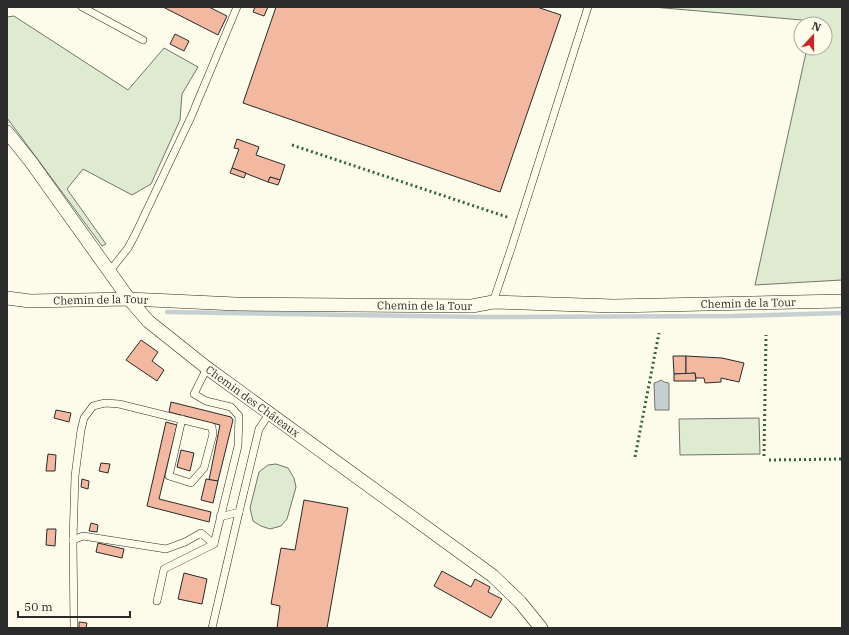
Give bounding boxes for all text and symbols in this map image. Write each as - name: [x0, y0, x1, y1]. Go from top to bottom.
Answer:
- north arrow: [793, 16, 833, 56]
- text: N: [810, 19, 823, 35]
- street label: Chemin de la Tour: [53, 292, 149, 308]
- street label: Chemin de la Tour: [700, 295, 796, 311]
- street label: Chemin de la Tour: [377, 298, 472, 313]
- street label: Chemin des Châteaux: [203, 362, 303, 440]
- scale bar: [18, 593, 130, 619]
- text: 50 m: [24, 599, 53, 614]

